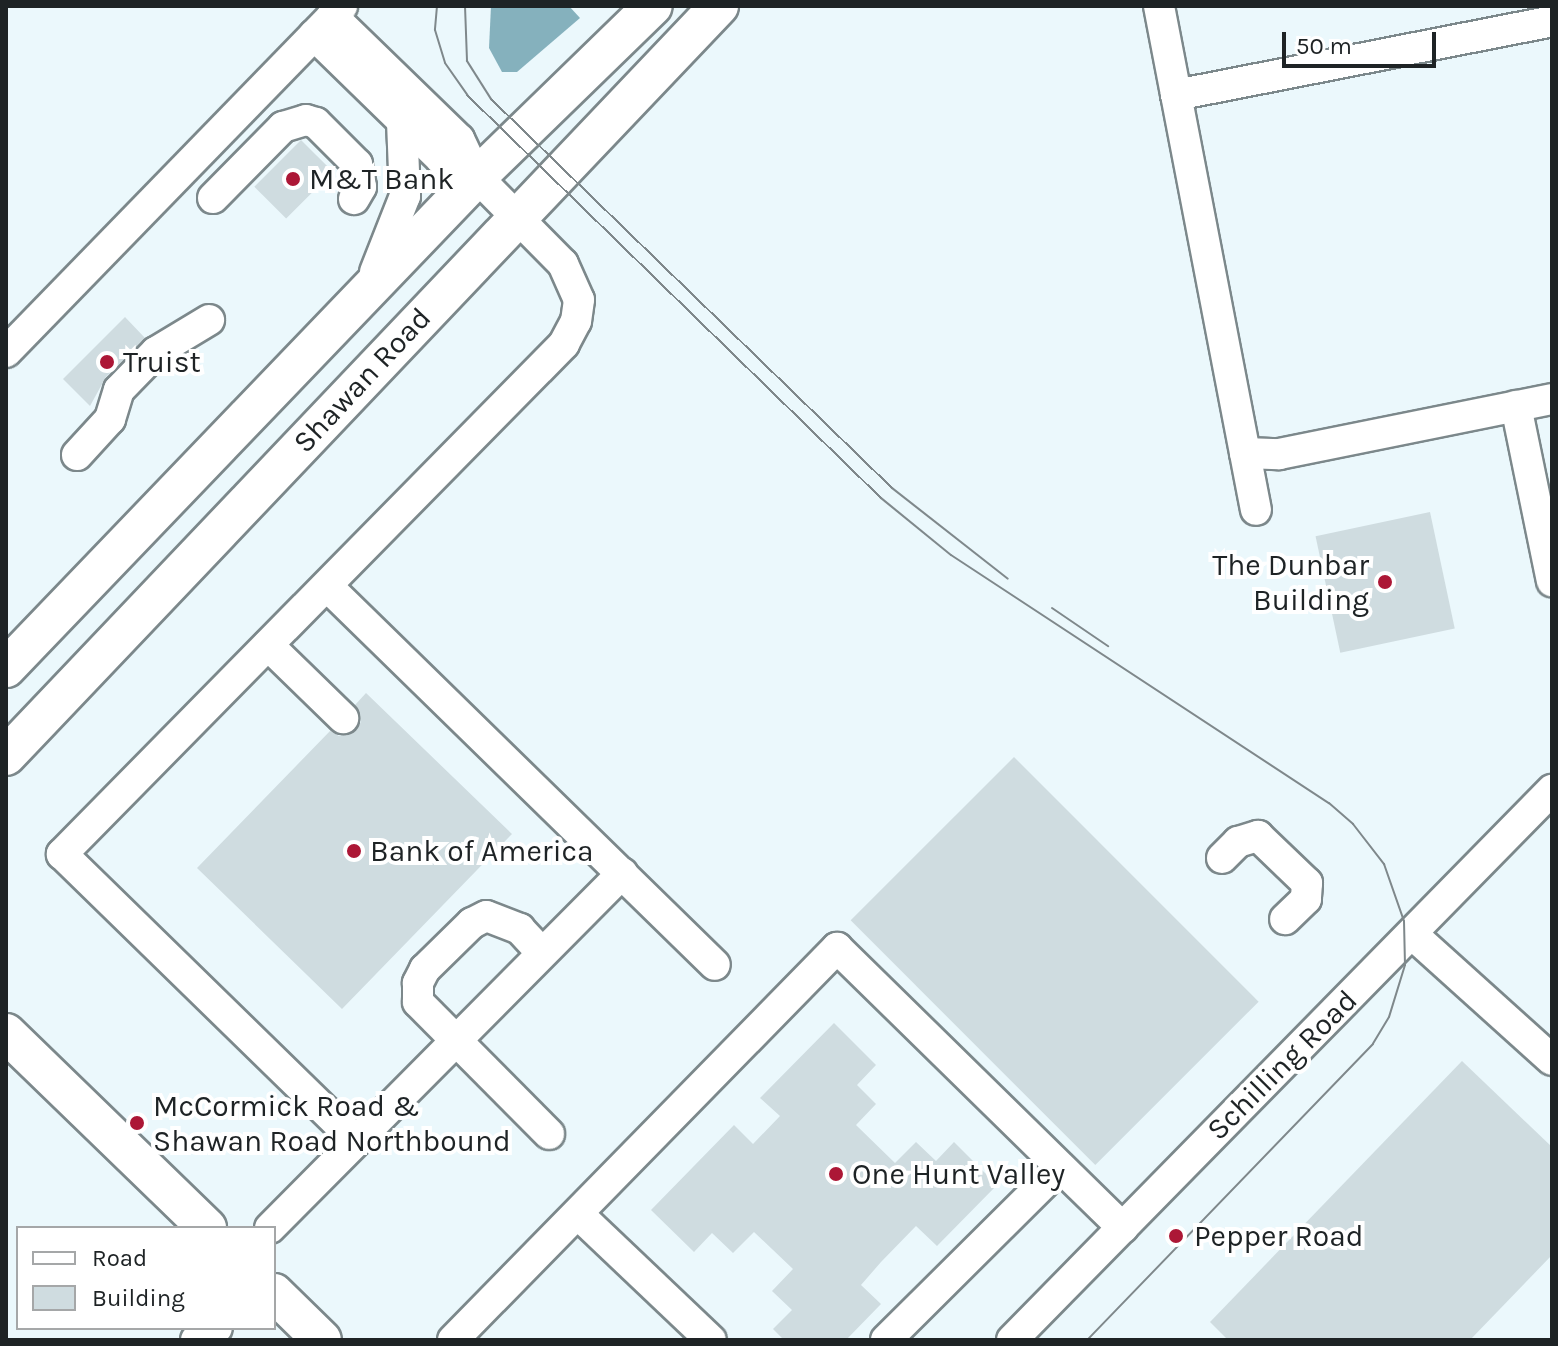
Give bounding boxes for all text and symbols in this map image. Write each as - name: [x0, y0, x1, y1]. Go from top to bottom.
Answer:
- scale bar: [1286, 16, 1440, 66]
- text: 50 m: [1296, 32, 1352, 60]
- place label: M&T Bank: [309, 161, 454, 197]
- marker: M&T Bank: [284, 170, 302, 188]
- street label: Shawan Road: [286, 300, 438, 460]
- place label: Truist: [123, 344, 201, 380]
- marker: Truist: [98, 353, 116, 371]
- place label: The Dunbar Building: [1212, 547, 1369, 618]
- marker: The Dunbar Building: [1376, 573, 1394, 591]
- place label: Bank of America: [370, 833, 594, 869]
- marker: Bank of America: [345, 842, 363, 860]
- street label: Schilling Road: [1199, 982, 1365, 1148]
- place label: McCormick Road & Shawan Road Northbound: [153, 1088, 511, 1158]
- marker: McCormick Road & Shawan Road Northbound: [128, 1114, 146, 1132]
- place label: One Hunt Valley: [852, 1156, 1065, 1192]
- marker: One Hunt Valley: [827, 1165, 845, 1183]
- place label: Pepper Road: [1194, 1218, 1364, 1254]
- marker: Pepper Road: [1165, 1225, 1187, 1247]
- legend: [16, 1226, 276, 1330]
- text: Road: [92, 1244, 147, 1272]
- text: Building: [92, 1284, 185, 1312]

